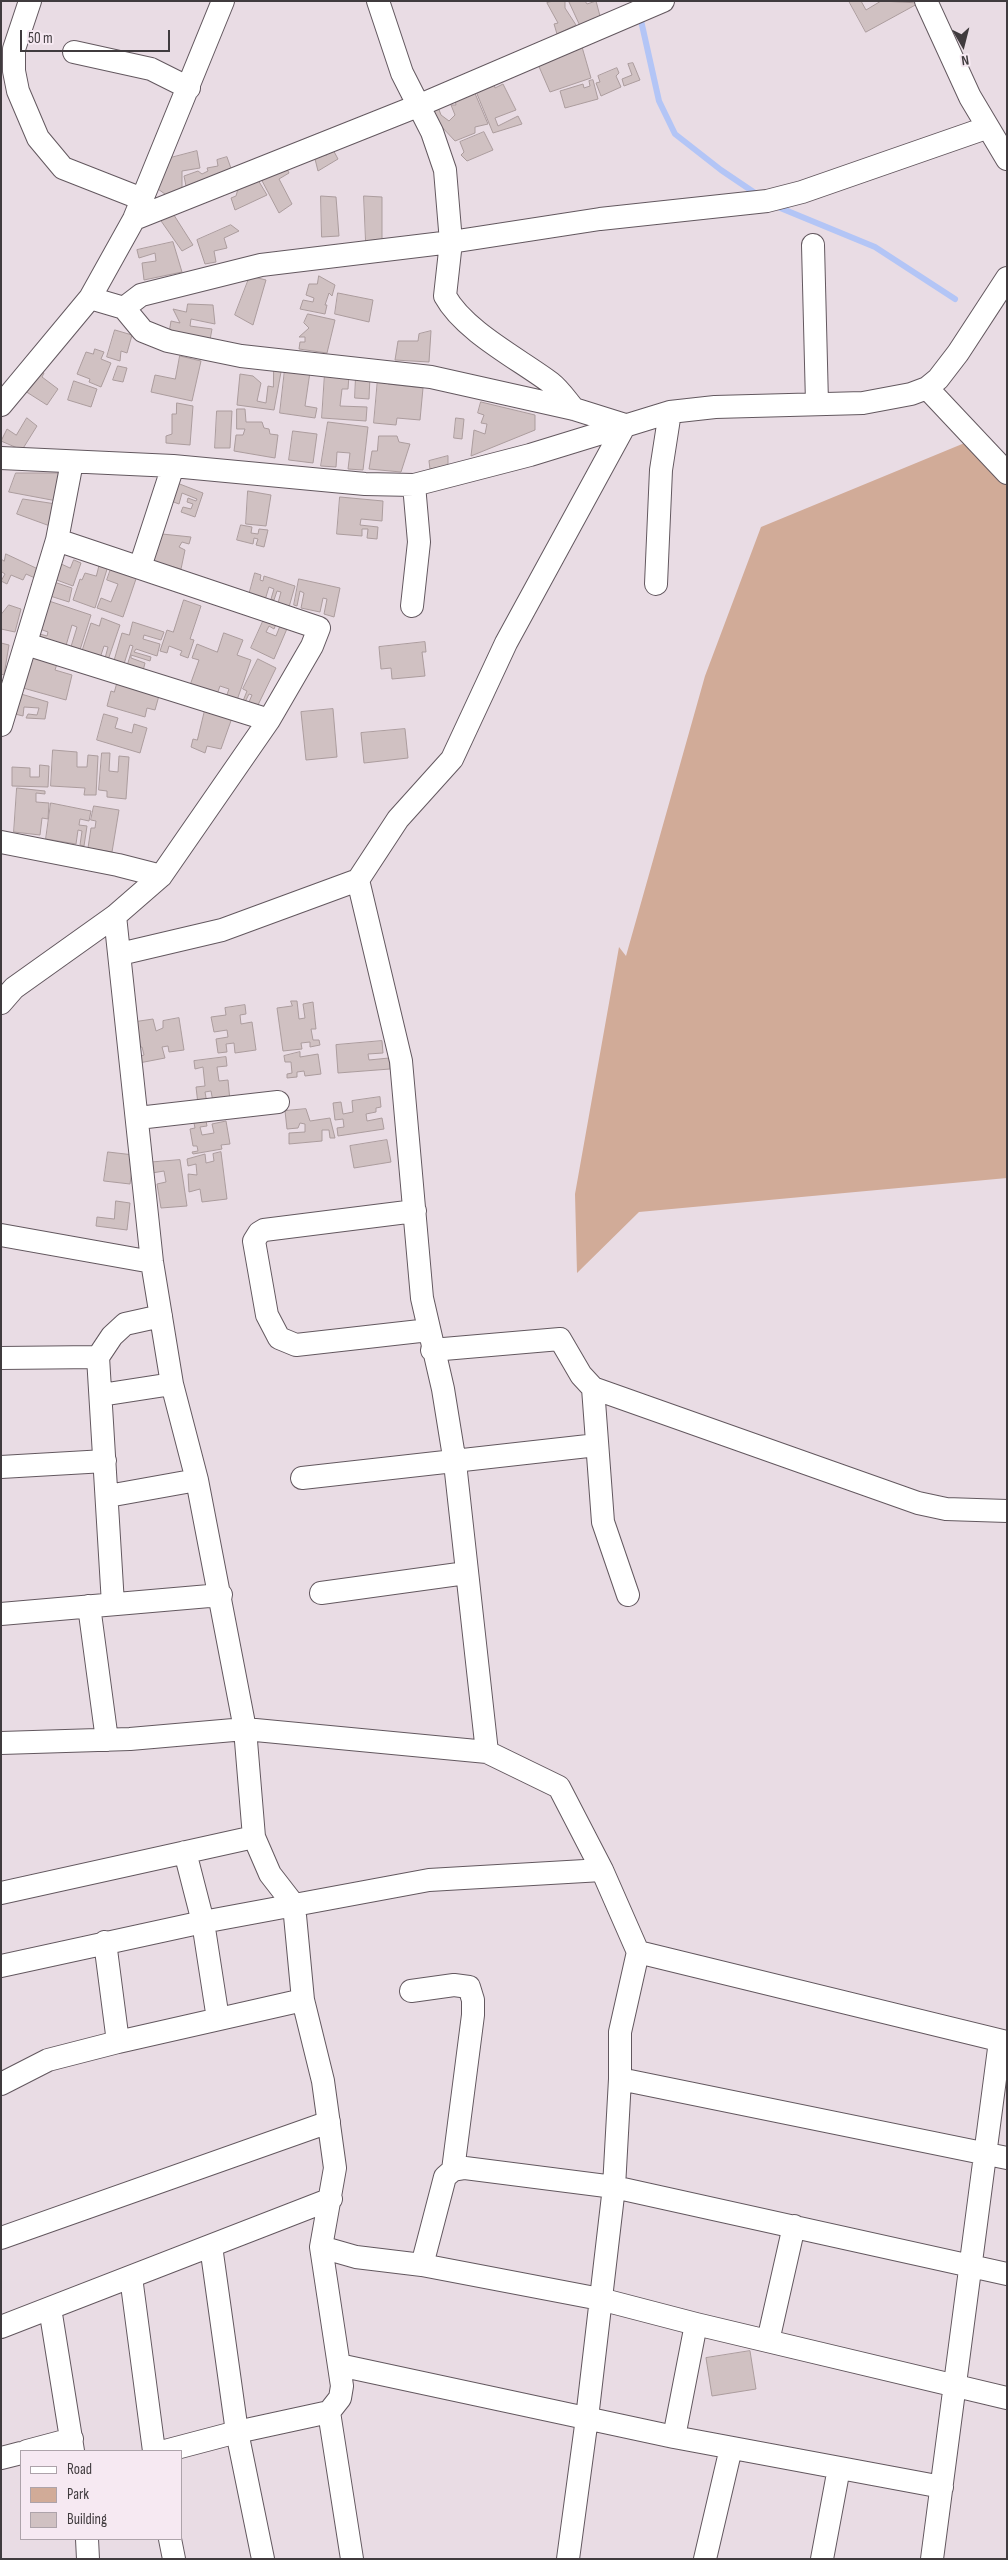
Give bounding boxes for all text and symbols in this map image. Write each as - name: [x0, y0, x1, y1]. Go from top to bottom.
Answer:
- scale bar: [22, 20, 172, 52]
- north arrow: [938, 20, 988, 70]
- text: 50 m: [28, 29, 53, 48]
- text: N: [960, 51, 970, 69]
- legend: [20, 2450, 182, 2540]
- text: Road: [67, 2460, 92, 2479]
- text: Park: [67, 2485, 89, 2504]
- text: Building: [67, 2510, 107, 2529]

